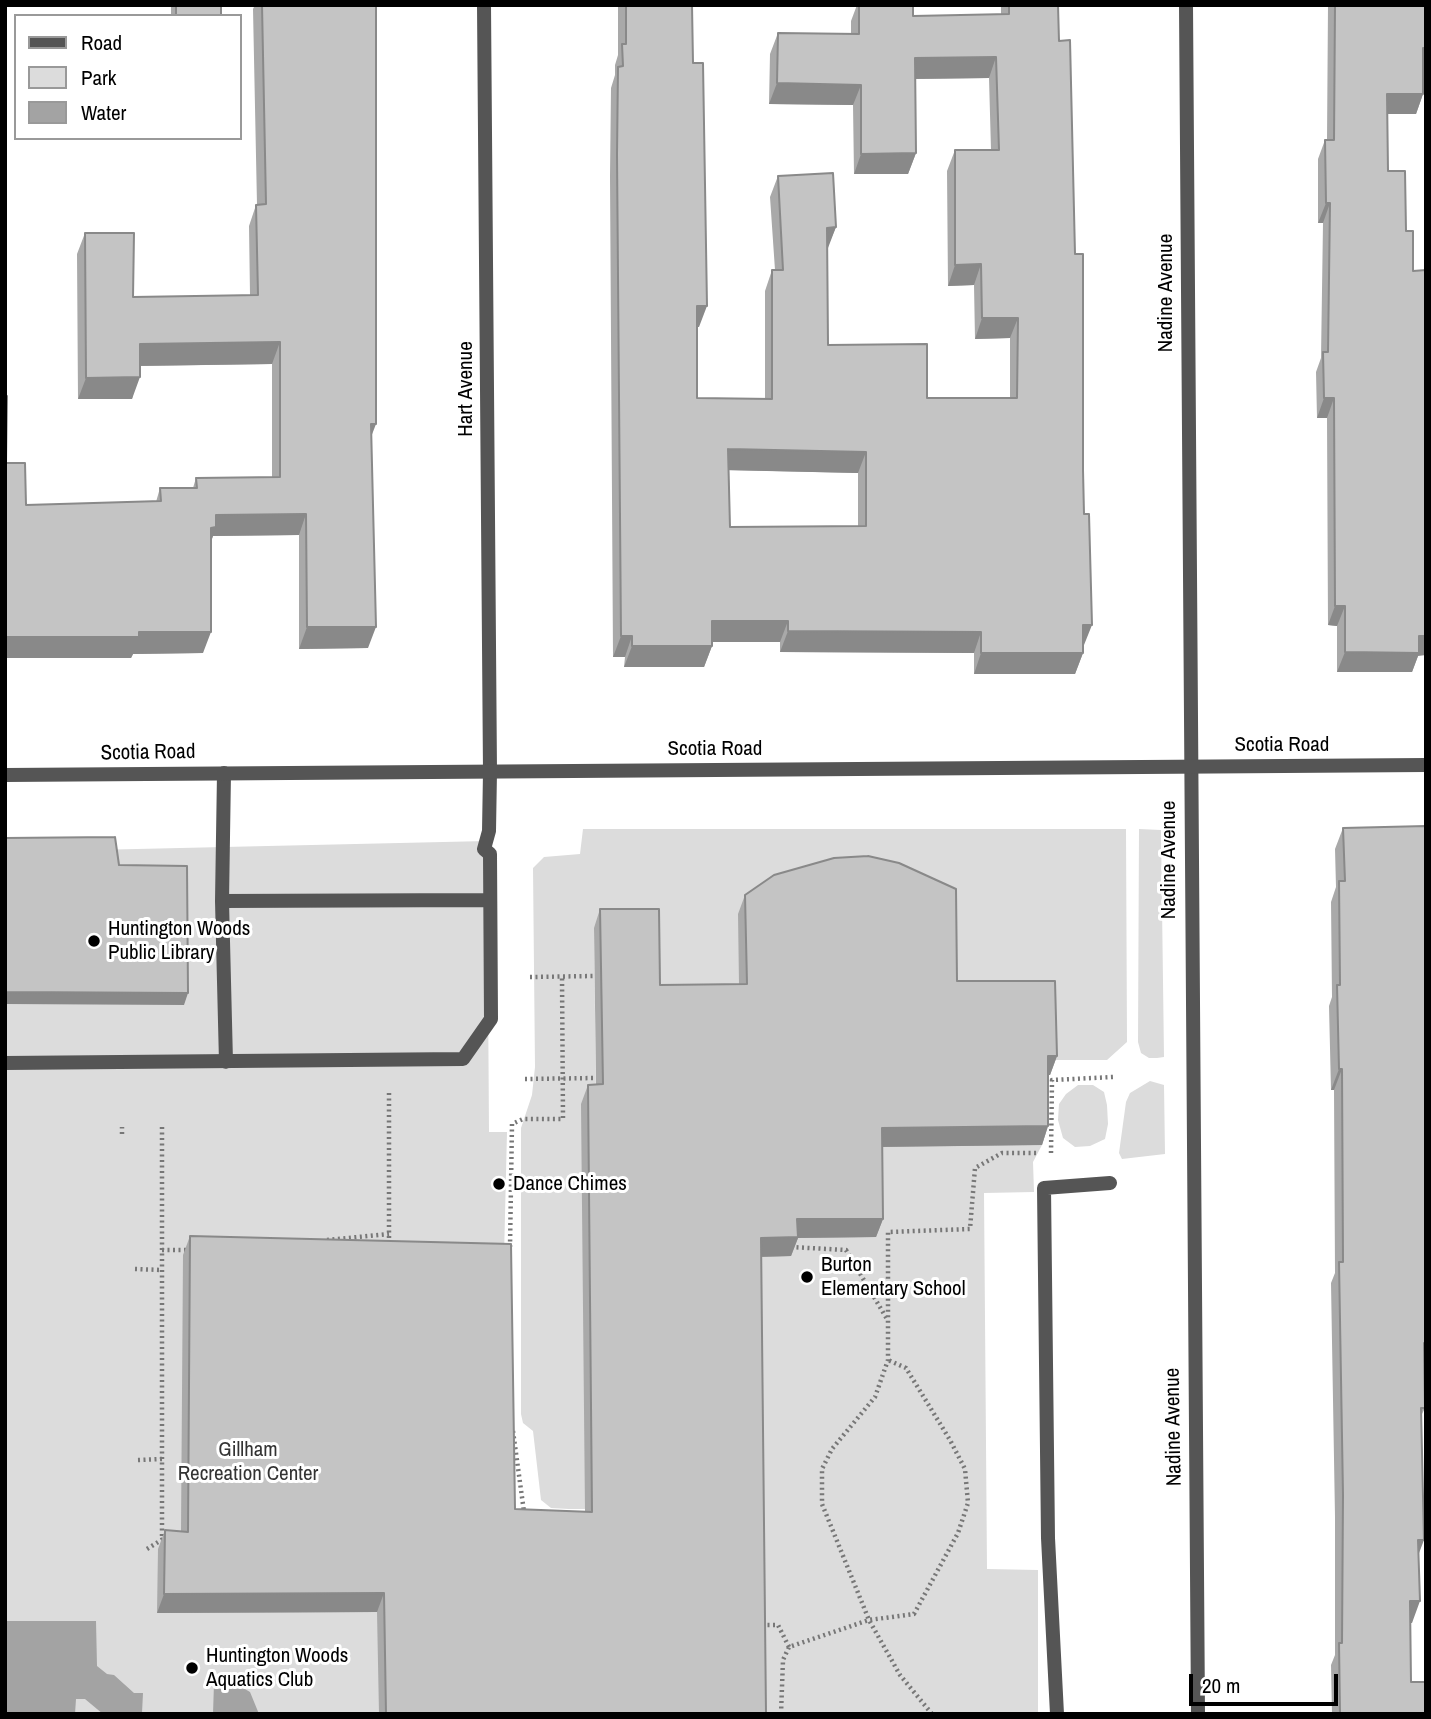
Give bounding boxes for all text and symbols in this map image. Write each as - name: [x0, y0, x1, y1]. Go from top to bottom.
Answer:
- legend: [14, 14, 242, 140]
- text: Road: [81, 28, 122, 57]
- text: Park: [81, 63, 116, 92]
- text: Water: [81, 98, 126, 127]
- street label: Nadine Avenue: [1153, 234, 1179, 352]
- street label: Hart Avenue: [453, 341, 479, 437]
- street label: Scotia Road: [1235, 732, 1329, 758]
- street label: Scotia Road: [668, 736, 762, 762]
- street label: Scotia Road: [100, 740, 196, 766]
- street label: Nadine Avenue: [1156, 801, 1182, 919]
- place label: Huntington Woods Public Library: [108, 916, 250, 966]
- marker: Huntington Woods Public Library: [86, 933, 102, 949]
- place label: Dance Chimes: [513, 1171, 627, 1197]
- marker: Dance Chimes: [491, 1176, 507, 1192]
- place label: Burton Elementary School: [821, 1252, 966, 1302]
- marker: Burton Elementary School: [799, 1269, 815, 1285]
- street label: Nadine Avenue: [1160, 1368, 1188, 1486]
- park label: Gillham Recreation Center: [178, 1437, 318, 1487]
- place label: Huntington Woods Aquatics Club: [206, 1643, 348, 1693]
- marker: Huntington Woods Aquatics Club: [184, 1660, 200, 1676]
- scale bar: [1193, 1660, 1342, 1704]
- text: 20 m: [1202, 1671, 1240, 1700]

